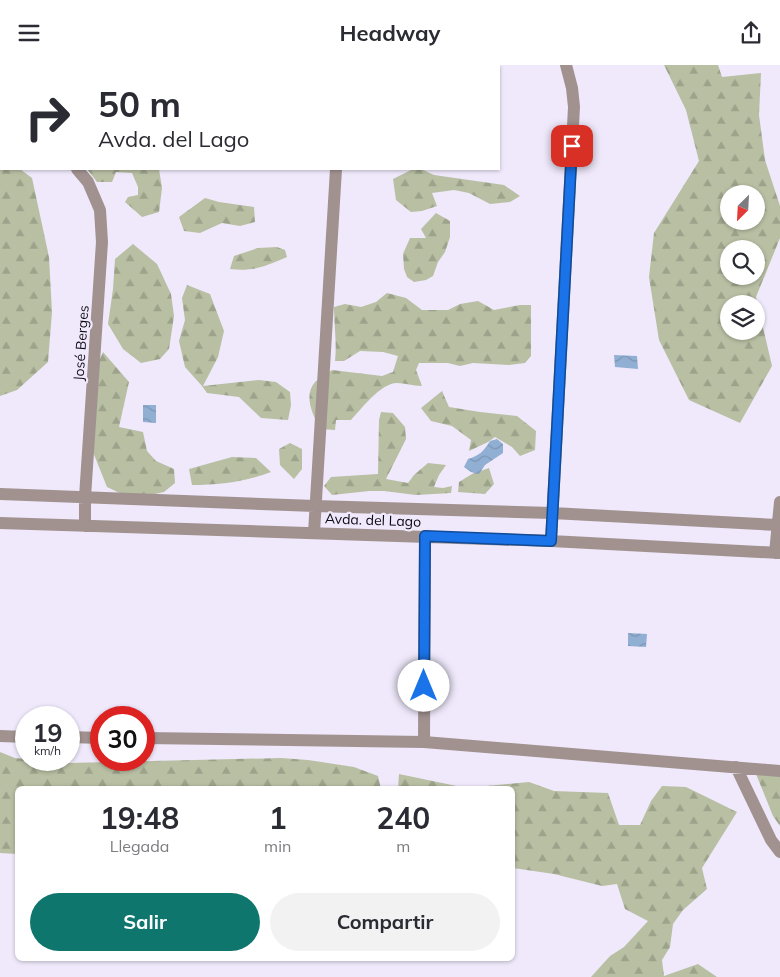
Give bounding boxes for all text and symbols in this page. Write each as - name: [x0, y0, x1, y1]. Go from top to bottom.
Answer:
- icon: menu: [15, 19, 43, 47]
- text: Headway: [339, 19, 441, 47]
- icon: share: [737, 19, 765, 47]
- text: 50 m: [98, 82, 181, 126]
- icon: right: [15, 85, 80, 150]
- text: Avda. del Lago: [98, 125, 249, 153]
- pin: [551, 125, 593, 167]
- icon: arrive: [558, 132, 586, 160]
- north arrow: [720, 185, 765, 230]
- map controls: [720, 185, 765, 340]
- button: search: [720, 240, 765, 285]
- button: layers: [720, 295, 765, 340]
- street label: José Berges: [69, 304, 93, 382]
- street label: Avda. del Lago: [325, 509, 421, 531]
- position arrow: [397, 659, 449, 711]
- speed limit sign: 30: [90, 706, 155, 771]
- text: 19: [32, 717, 63, 748]
- text: km/h: [34, 743, 61, 758]
- text: 19:48: [100, 799, 179, 837]
- text: 1: [269, 799, 287, 837]
- text: 240: [376, 799, 430, 837]
- text: Llegada: [110, 836, 169, 856]
- text: min: [264, 836, 291, 856]
- text: m: [396, 836, 410, 856]
- button: Salir: [30, 893, 260, 951]
- button: Compartir: [270, 893, 500, 951]

